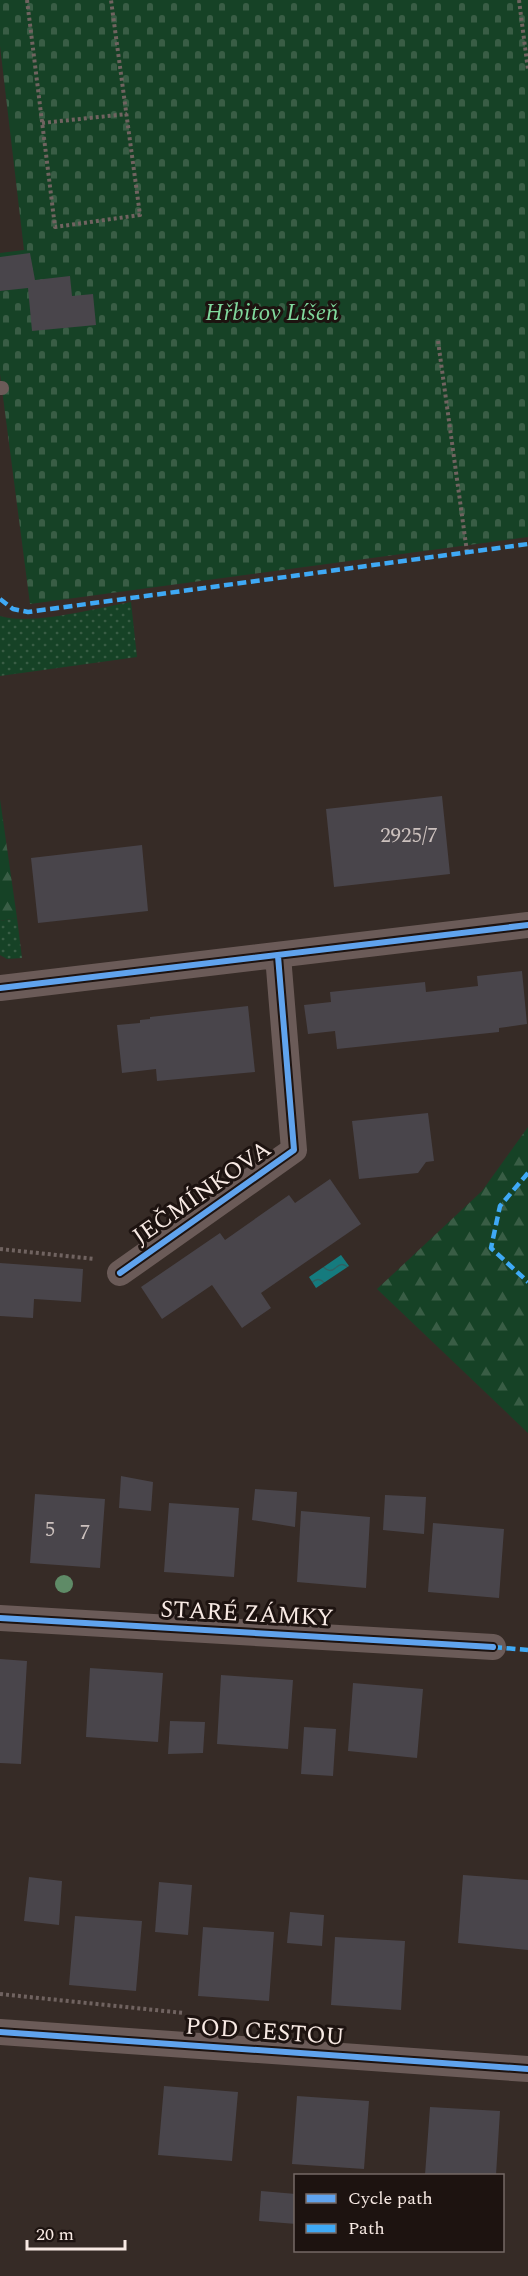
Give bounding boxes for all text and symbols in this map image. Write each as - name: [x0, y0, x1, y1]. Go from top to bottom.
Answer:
- park label: Hřbitov Líšeň: [205, 295, 339, 331]
- house number: 2925/7: [380, 820, 438, 852]
- street label: JEČMÍNKOVA: [125, 1132, 279, 1254]
- house number: 5: [45, 1514, 55, 1546]
- house number: 7: [80, 1517, 90, 1549]
- street label: STARÉ ZÁMKY: [159, 1591, 335, 1637]
- street label: POD CESTOU: [184, 2008, 346, 2056]
- legend: [294, 2174, 504, 2252]
- text: Cycle path: [348, 2185, 433, 2212]
- scale bar: [27, 2213, 124, 2251]
- text: Path: [348, 2215, 385, 2242]
- text: 20 m: [36, 2221, 74, 2248]

